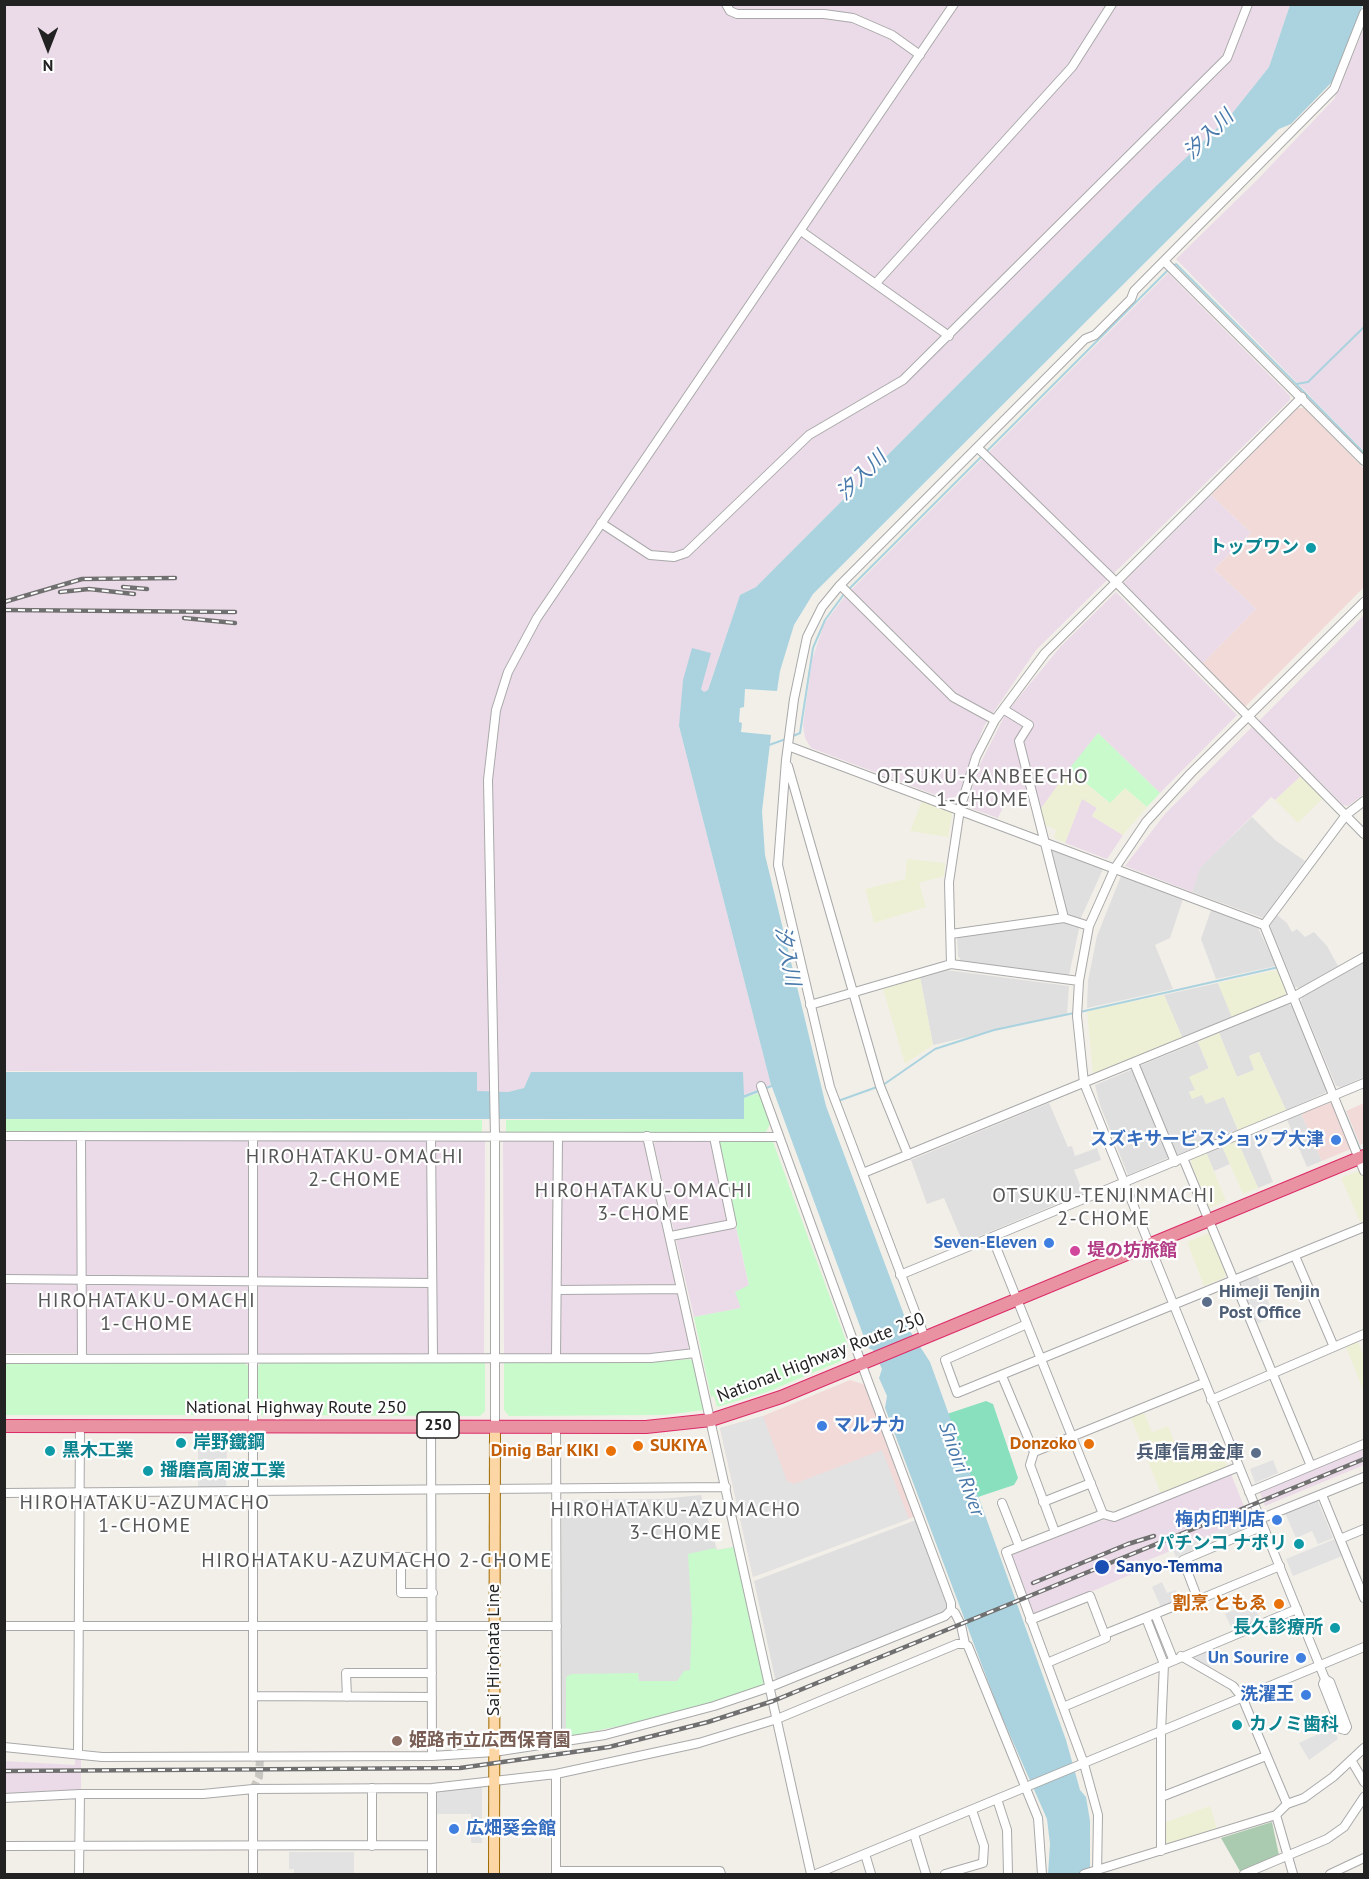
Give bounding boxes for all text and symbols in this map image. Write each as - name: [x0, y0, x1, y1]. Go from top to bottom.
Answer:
- north arrow: [18, 18, 78, 78]
- text: N: [43, 56, 53, 76]
- water label: 汐入川: [1179, 105, 1239, 165]
- water label: 汐入川: [832, 446, 892, 506]
- place label: トップワン: [1209, 537, 1299, 559]
- marker: トップワン: [1304, 541, 1318, 555]
- district label: OTSUKU-KANBEECHO 1-CHOME: [877, 765, 1089, 812]
- water label: 汐入川: [769, 924, 805, 988]
- place label: スズキサービスショップ大津: [1090, 1129, 1324, 1151]
- marker: スズキサービスショップ大津: [1329, 1133, 1343, 1147]
- district label: HIROHATAKU-OMACHI 2-CHOME: [246, 1145, 464, 1192]
- district label: HIROHATAKU-OMACHI 3-CHOME: [535, 1179, 753, 1226]
- district label: OTSUKU-TENJINMACHI 2-CHOME: [992, 1184, 1216, 1231]
- place label: Seven-Eleven: [934, 1232, 1037, 1254]
- marker: Seven-Eleven: [1042, 1236, 1056, 1250]
- place label: 堤の坊旅館: [1087, 1240, 1177, 1262]
- marker: 堤の坊旅館: [1068, 1244, 1082, 1258]
- place label: Himeji Tenjin Post Office: [1219, 1281, 1320, 1324]
- district label: HIROHATAKU-OMACHI 1-CHOME: [38, 1289, 256, 1336]
- marker: Himeji Tenjin Post Office: [1200, 1295, 1214, 1309]
- street label: National Highway Route 250: [714, 1308, 928, 1408]
- street label: National Highway Route 250: [186, 1397, 406, 1419]
- road number: 250: [417, 1412, 459, 1438]
- place label: マルナカ: [834, 1415, 906, 1437]
- marker: マルナカ: [815, 1419, 829, 1433]
- water label: Shioiri River: [933, 1419, 989, 1519]
- place label: 岸野鐵鋼: [193, 1432, 265, 1454]
- place label: Donzoko: [1010, 1433, 1077, 1455]
- place label: SUKIYA: [650, 1435, 707, 1457]
- marker: 岸野鐵鋼: [174, 1436, 188, 1450]
- marker: Donzoko: [1082, 1437, 1096, 1451]
- marker: SUKIYA: [631, 1439, 645, 1453]
- place label: 黒木工業: [62, 1440, 134, 1462]
- place label: Dinig Bar KIKI: [491, 1440, 599, 1462]
- place label: 兵庫信用金庫: [1136, 1442, 1244, 1464]
- marker: 黒木工業: [43, 1444, 57, 1458]
- marker: Dinig Bar KIKI: [604, 1444, 618, 1458]
- marker: 兵庫信用金庫: [1249, 1446, 1263, 1460]
- place label: 播磨高周波工業: [160, 1460, 286, 1482]
- marker: 播磨高周波工業: [141, 1464, 155, 1478]
- district label: HIROHATAKU-AZUMACHO 1-CHOME: [19, 1491, 271, 1538]
- district label: HIROHATAKU-AZUMACHO 3-CHOME: [550, 1498, 802, 1545]
- place label: 梅内印判店: [1175, 1509, 1265, 1531]
- marker: 梅内印判店: [1270, 1513, 1284, 1527]
- place label: パチンコ ナポリ: [1156, 1533, 1287, 1555]
- marker: パチンコ ナポリ: [1292, 1537, 1306, 1551]
- district label: HIROHATAKU-AZUMACHO 2-CHOME: [201, 1549, 553, 1573]
- place label: Sanyo-Temma: [1116, 1556, 1223, 1578]
- marker: Sanyo-Temma: [1093, 1558, 1111, 1576]
- street label: Sai Hirohata Line: [483, 1584, 505, 1716]
- place label: 割烹 ともゑ: [1172, 1593, 1267, 1615]
- marker: 割烹 ともゑ: [1272, 1597, 1286, 1611]
- place label: 長久診療所: [1233, 1617, 1323, 1639]
- marker: 長久診療所: [1328, 1621, 1342, 1635]
- place label: Un Sourire: [1208, 1647, 1289, 1669]
- marker: Un Sourire: [1294, 1651, 1308, 1665]
- place label: 洗濯王: [1240, 1684, 1294, 1706]
- marker: 洗濯王: [1299, 1688, 1313, 1702]
- place label: カノミ歯科: [1249, 1714, 1339, 1736]
- marker: カノミ歯科: [1230, 1718, 1244, 1732]
- place label: 姫路市立広西保育園: [409, 1730, 571, 1752]
- marker: 姫路市立広西保育園: [390, 1734, 404, 1748]
- place label: 広畑葵会館: [466, 1818, 556, 1840]
- marker: 広畑葵会館: [447, 1822, 461, 1836]

